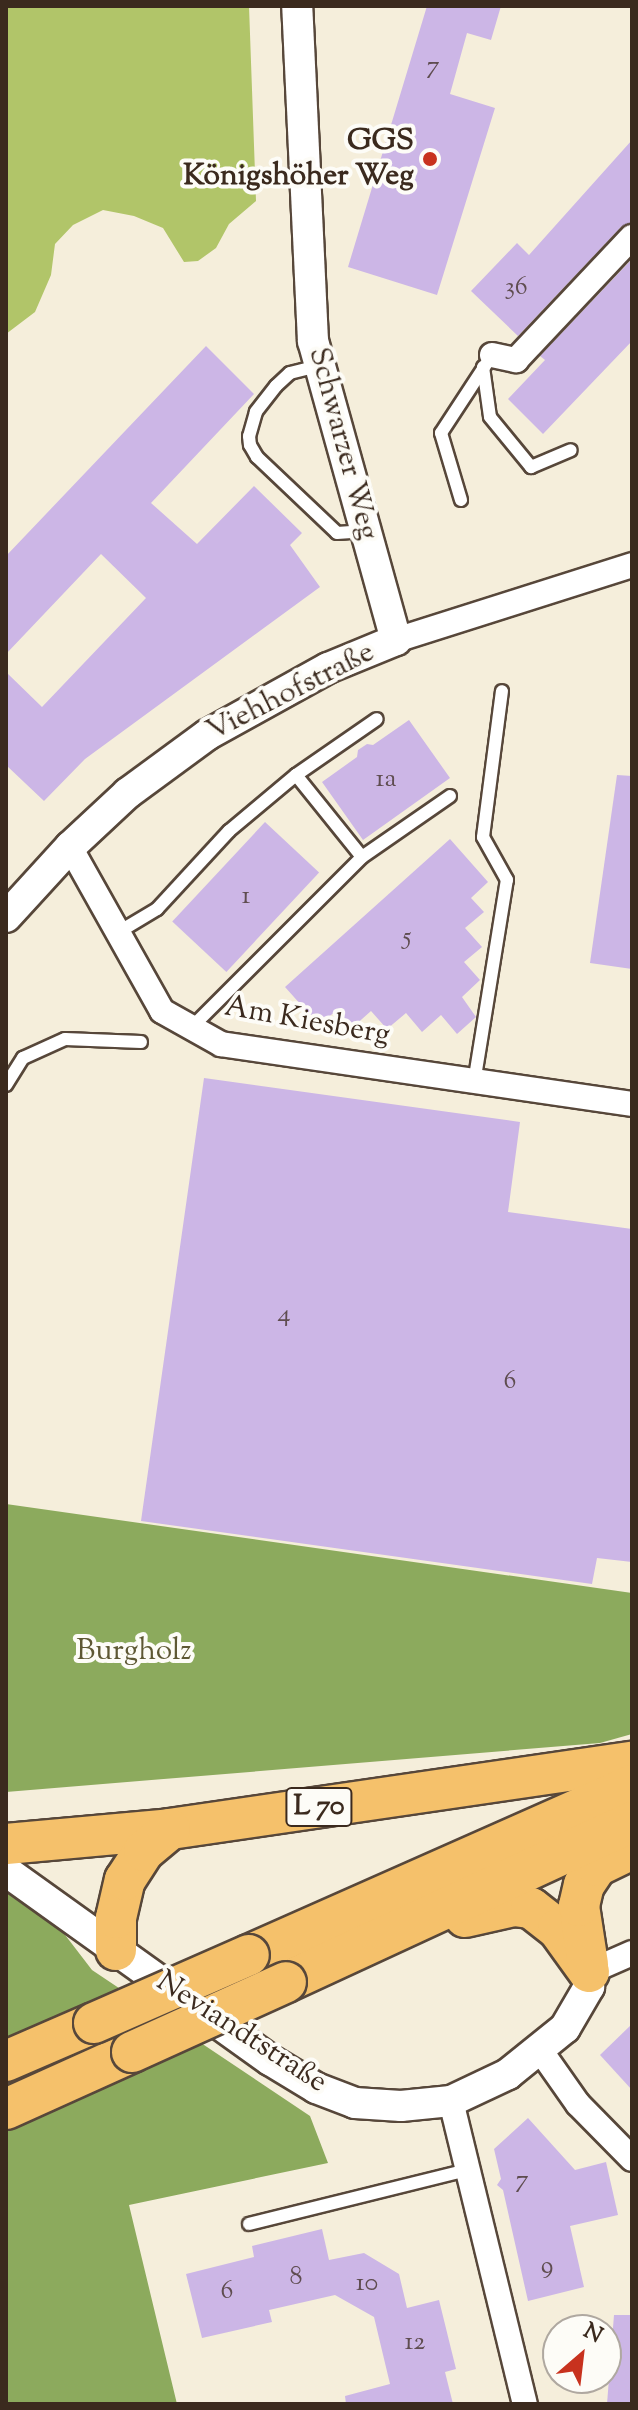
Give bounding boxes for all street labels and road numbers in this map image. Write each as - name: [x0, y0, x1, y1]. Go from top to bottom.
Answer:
- street label: Schwarzer Weg: [299, 344, 385, 544]
- street label: Viehhofstraße: [201, 635, 381, 751]
- street label: Am Kiesberg: [221, 990, 393, 1054]
- road number: L 70: [285, 1783, 353, 1831]
- street label: Neviandtstraße: [149, 1964, 333, 2102]

